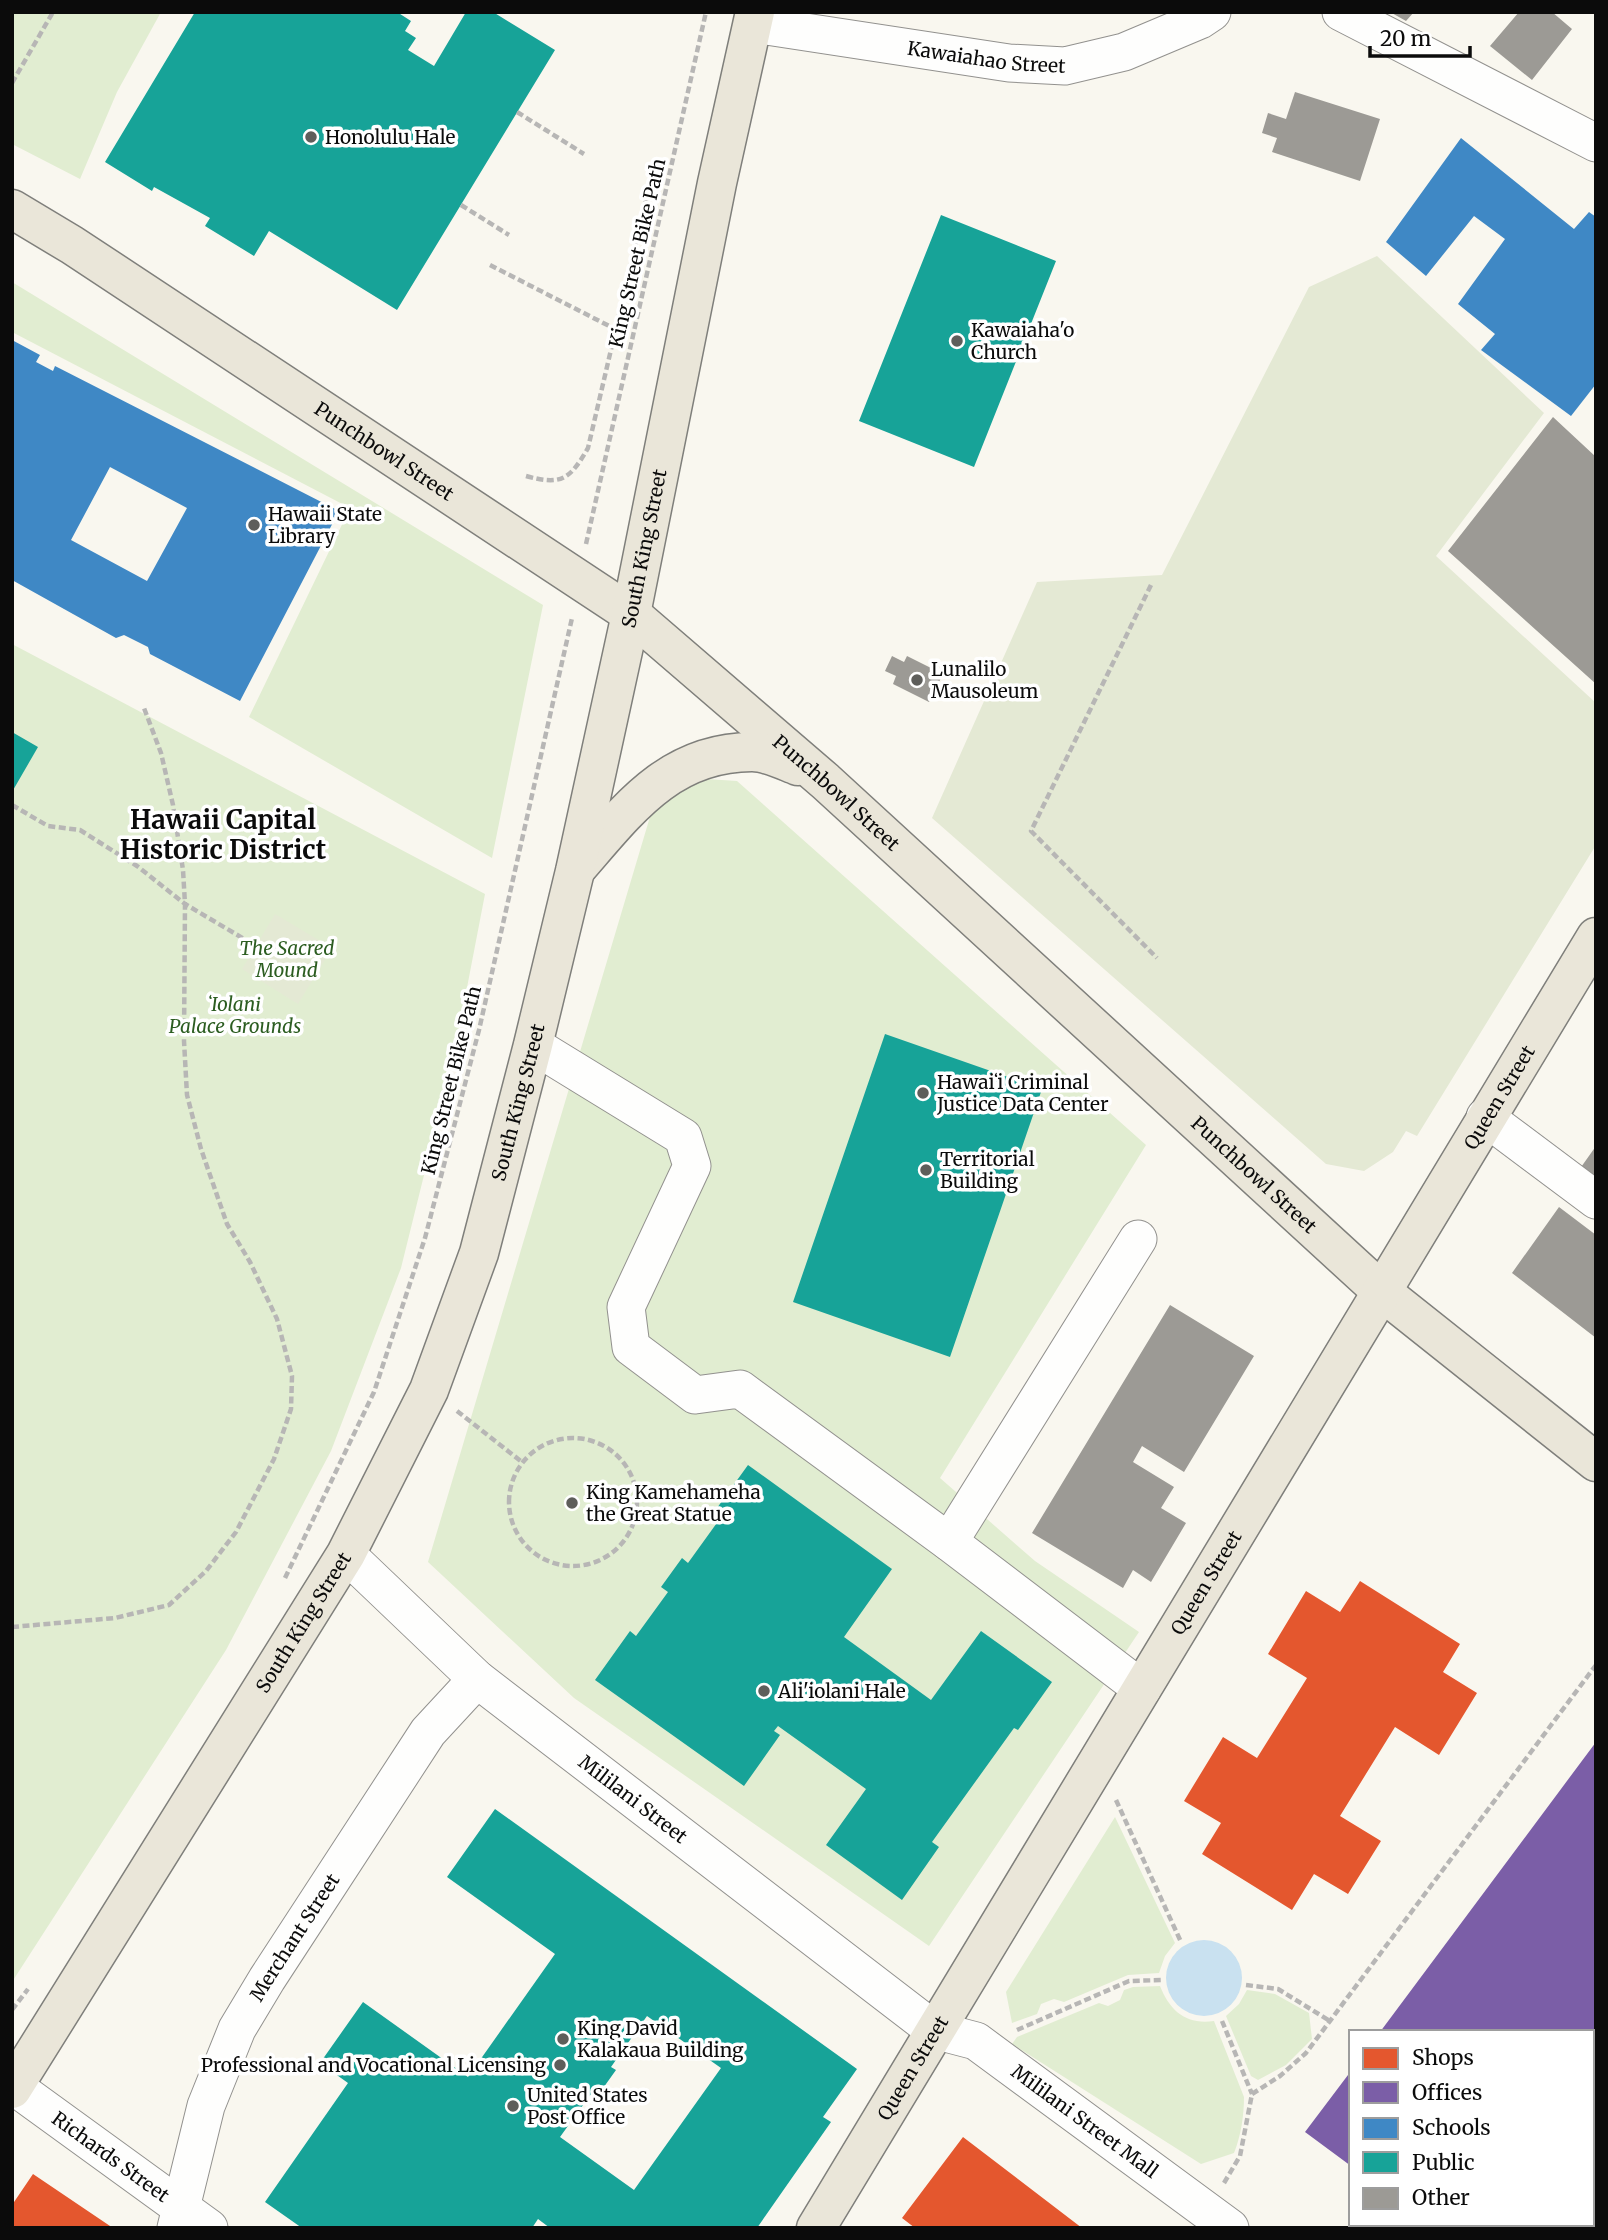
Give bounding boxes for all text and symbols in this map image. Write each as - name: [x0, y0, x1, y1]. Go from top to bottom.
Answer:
- scale bar: [1370, 14, 1470, 58]
- text: 20 m: [1380, 25, 1432, 52]
- street label: Kawaiahao Street: [906, 36, 1067, 78]
- place label: Honolulu Hale: [325, 125, 456, 149]
- marker: Honolulu Hale: [303, 129, 319, 145]
- street label: King Street Bike Path: [604, 156, 671, 350]
- place label: Kawaiaha'o Church: [971, 318, 1074, 364]
- marker: Kawaiaha'o Church: [949, 333, 965, 349]
- street label: Punchbowl Street: [310, 396, 459, 506]
- street label: South King Street: [616, 467, 672, 630]
- place label: Hawaii State Library: [268, 502, 382, 548]
- marker: Hawaii State Library: [246, 517, 262, 533]
- place label: Lunalilo Mausoleum: [931, 657, 1039, 703]
- marker: Lunalilo Mausoleum: [909, 672, 925, 688]
- street label: Punchbowl Street: [768, 730, 905, 856]
- district label: Hawaii Capital Historic District: [120, 803, 327, 866]
- park label: The Sacred Mound: [240, 936, 334, 982]
- street label: King Street Bike Path: [416, 983, 486, 1177]
- park label: ʻIolani Palace Grounds: [169, 992, 301, 1038]
- street label: South King Street: [486, 1021, 550, 1183]
- street label: Queen Street: [1458, 1040, 1540, 1154]
- place label: Hawaiʻi Criminal Justice Data Center: [936, 1070, 1109, 1116]
- marker: Hawaiʻi Criminal Justice Data Center: [915, 1085, 931, 1101]
- street label: Punchbowl Street: [1186, 1111, 1322, 1239]
- place label: Territorial Building: [940, 1147, 1035, 1193]
- marker: Territorial Building: [918, 1162, 934, 1178]
- place label: King Kamehameha the Great Statue: [586, 1480, 761, 1526]
- marker: King Kamehameha the Great Statue: [564, 1495, 580, 1511]
- street label: Queen Street: [1165, 1526, 1247, 1639]
- street label: South King Street: [250, 1547, 356, 1697]
- place label: Ali'iolani Hale: [777, 1679, 906, 1703]
- marker: Ali'iolani Hale: [756, 1683, 772, 1699]
- street label: Mililani Street: [574, 1750, 693, 1849]
- street label: Merchant Street: [245, 1868, 345, 2005]
- street label: Queen Street: [872, 2011, 954, 2124]
- place label: King David Kalakaua Building: [577, 2016, 744, 2062]
- legend: [1349, 2030, 1594, 2226]
- marker: King David Kalakaua Building: [555, 2031, 571, 2047]
- text: Shops: [1412, 2044, 1474, 2071]
- place label: Professional and Vocational Licensing: [201, 2053, 546, 2077]
- marker: Professional and Vocational Licensing: [552, 2057, 568, 2073]
- street label: Mililani Street Mall: [1007, 2059, 1163, 2183]
- text: Offices: [1412, 2079, 1482, 2106]
- place label: United States Post Office: [527, 2083, 648, 2129]
- marker: United States Post Office: [505, 2098, 521, 2114]
- street label: Richards Street: [47, 2106, 175, 2208]
- text: Schools: [1412, 2114, 1491, 2141]
- text: Public: [1412, 2149, 1475, 2176]
- text: Other: [1412, 2184, 1470, 2211]

